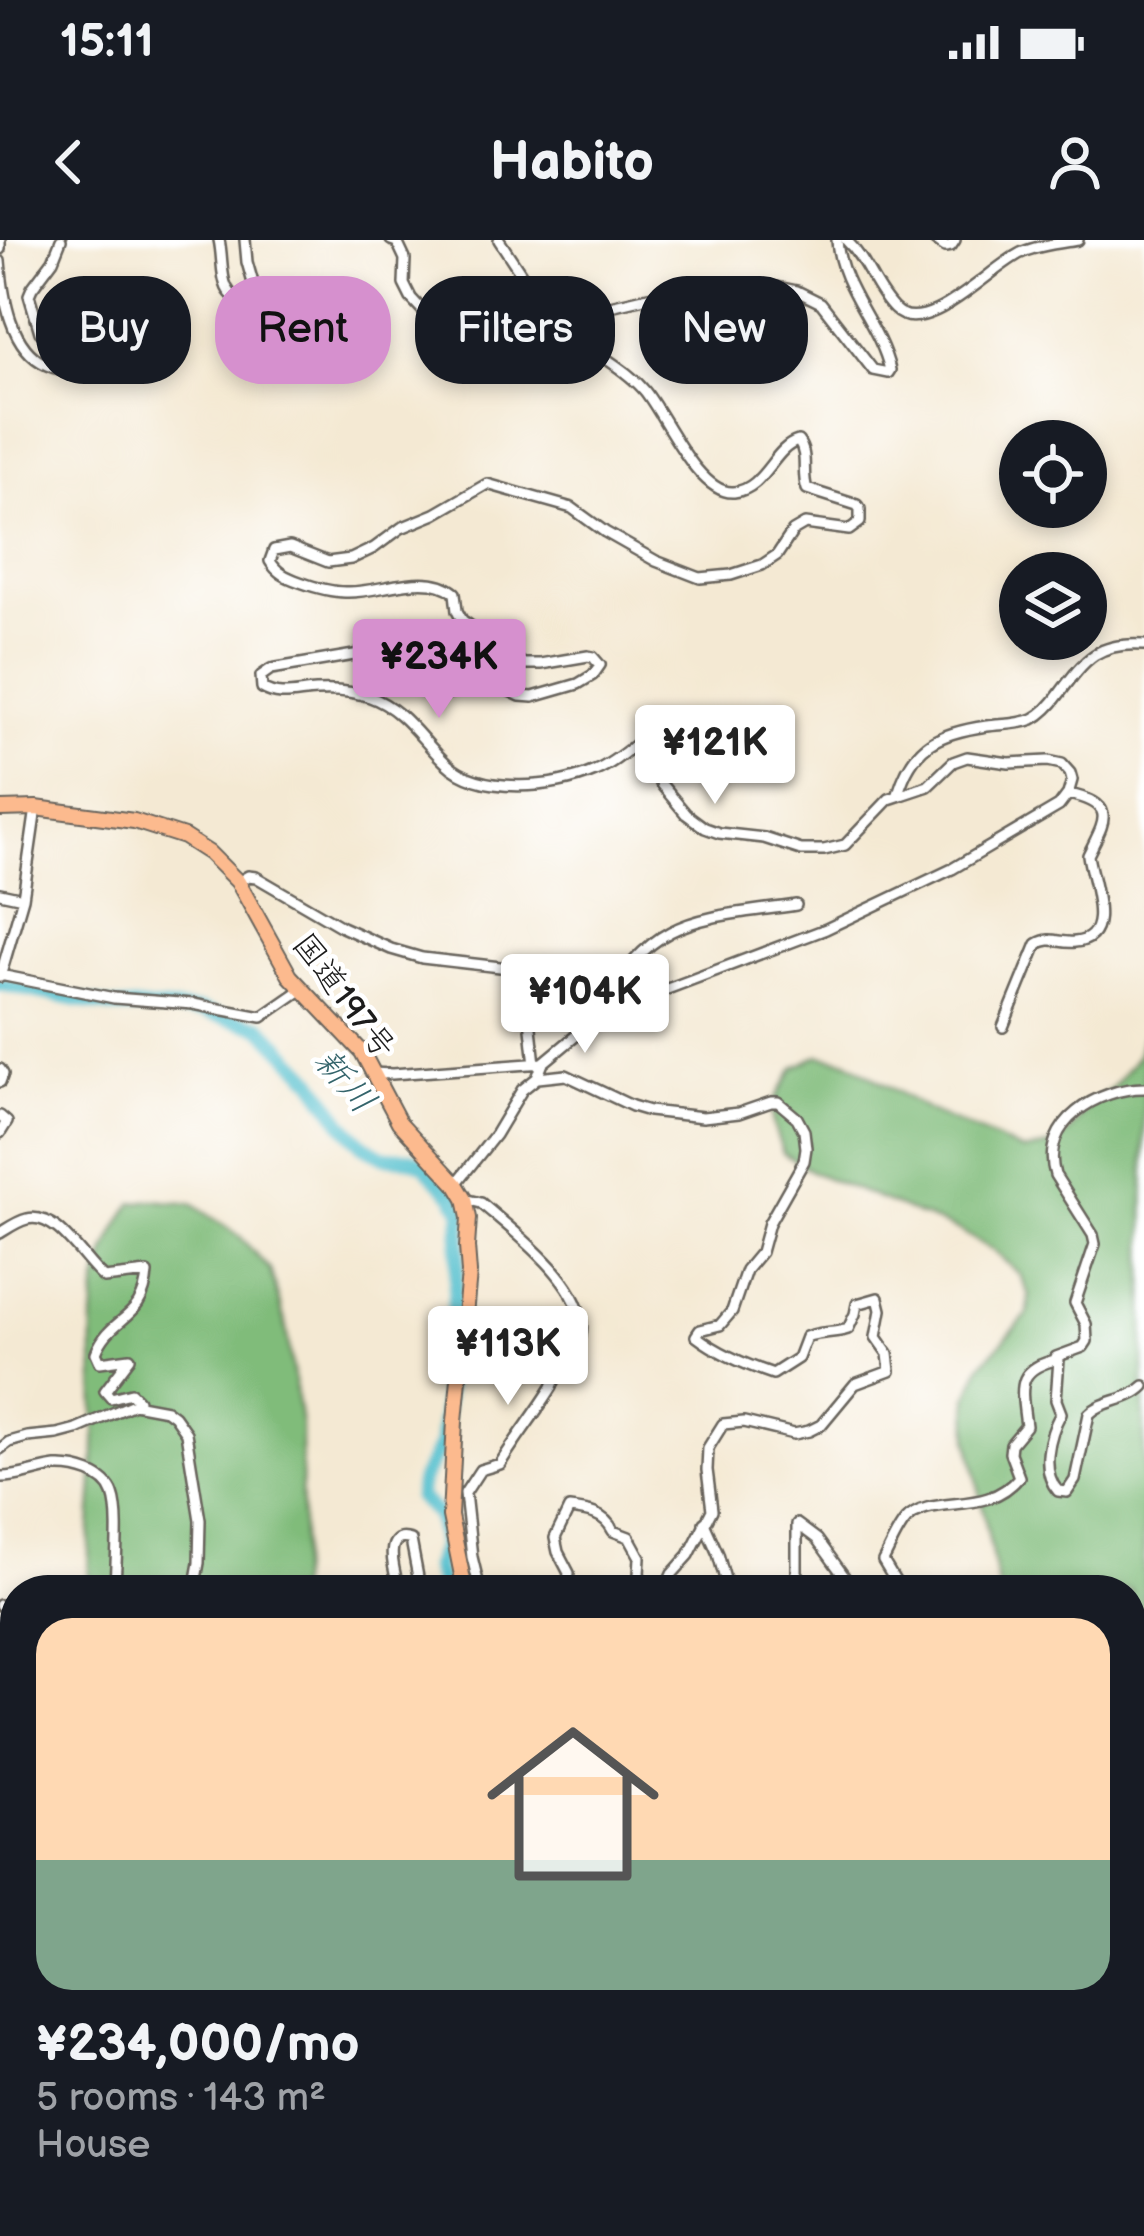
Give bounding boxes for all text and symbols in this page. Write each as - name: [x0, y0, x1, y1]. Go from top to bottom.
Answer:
- text: 15:11: [60, 15, 154, 70]
- icon: back: [36, 129, 102, 195]
- icon: person: [1042, 129, 1108, 195]
- text: Habito: [490, 130, 654, 195]
- chip: Buy: [36, 276, 191, 384]
- chip: Rent: [215, 276, 391, 384]
- chip: Filters: [415, 276, 615, 384]
- chip: New: [639, 276, 808, 384]
- map controls: [999, 420, 1107, 660]
- button: locate: [999, 420, 1107, 528]
- button: layers: [999, 552, 1107, 660]
- pin: ¥234K: [355, 619, 523, 721]
- text: ¥234K: [380, 634, 498, 681]
- pin: ¥121K: [631, 705, 799, 807]
- text: ¥121K: [662, 720, 768, 767]
- street label: 国道197号: [283, 925, 404, 1067]
- pin: ¥104K: [501, 954, 669, 1056]
- text: ¥104K: [528, 969, 642, 1016]
- water label: 新川: [304, 1040, 384, 1123]
- pin: ¥113K: [424, 1306, 592, 1408]
- text: ¥113K: [455, 1321, 561, 1368]
- icon: home: [465, 1696, 681, 1912]
- text: ¥234,000/mo: [36, 2014, 360, 2075]
- text: 5 rooms · 143 m²: [36, 2075, 326, 2122]
- text: House: [36, 2122, 150, 2169]

